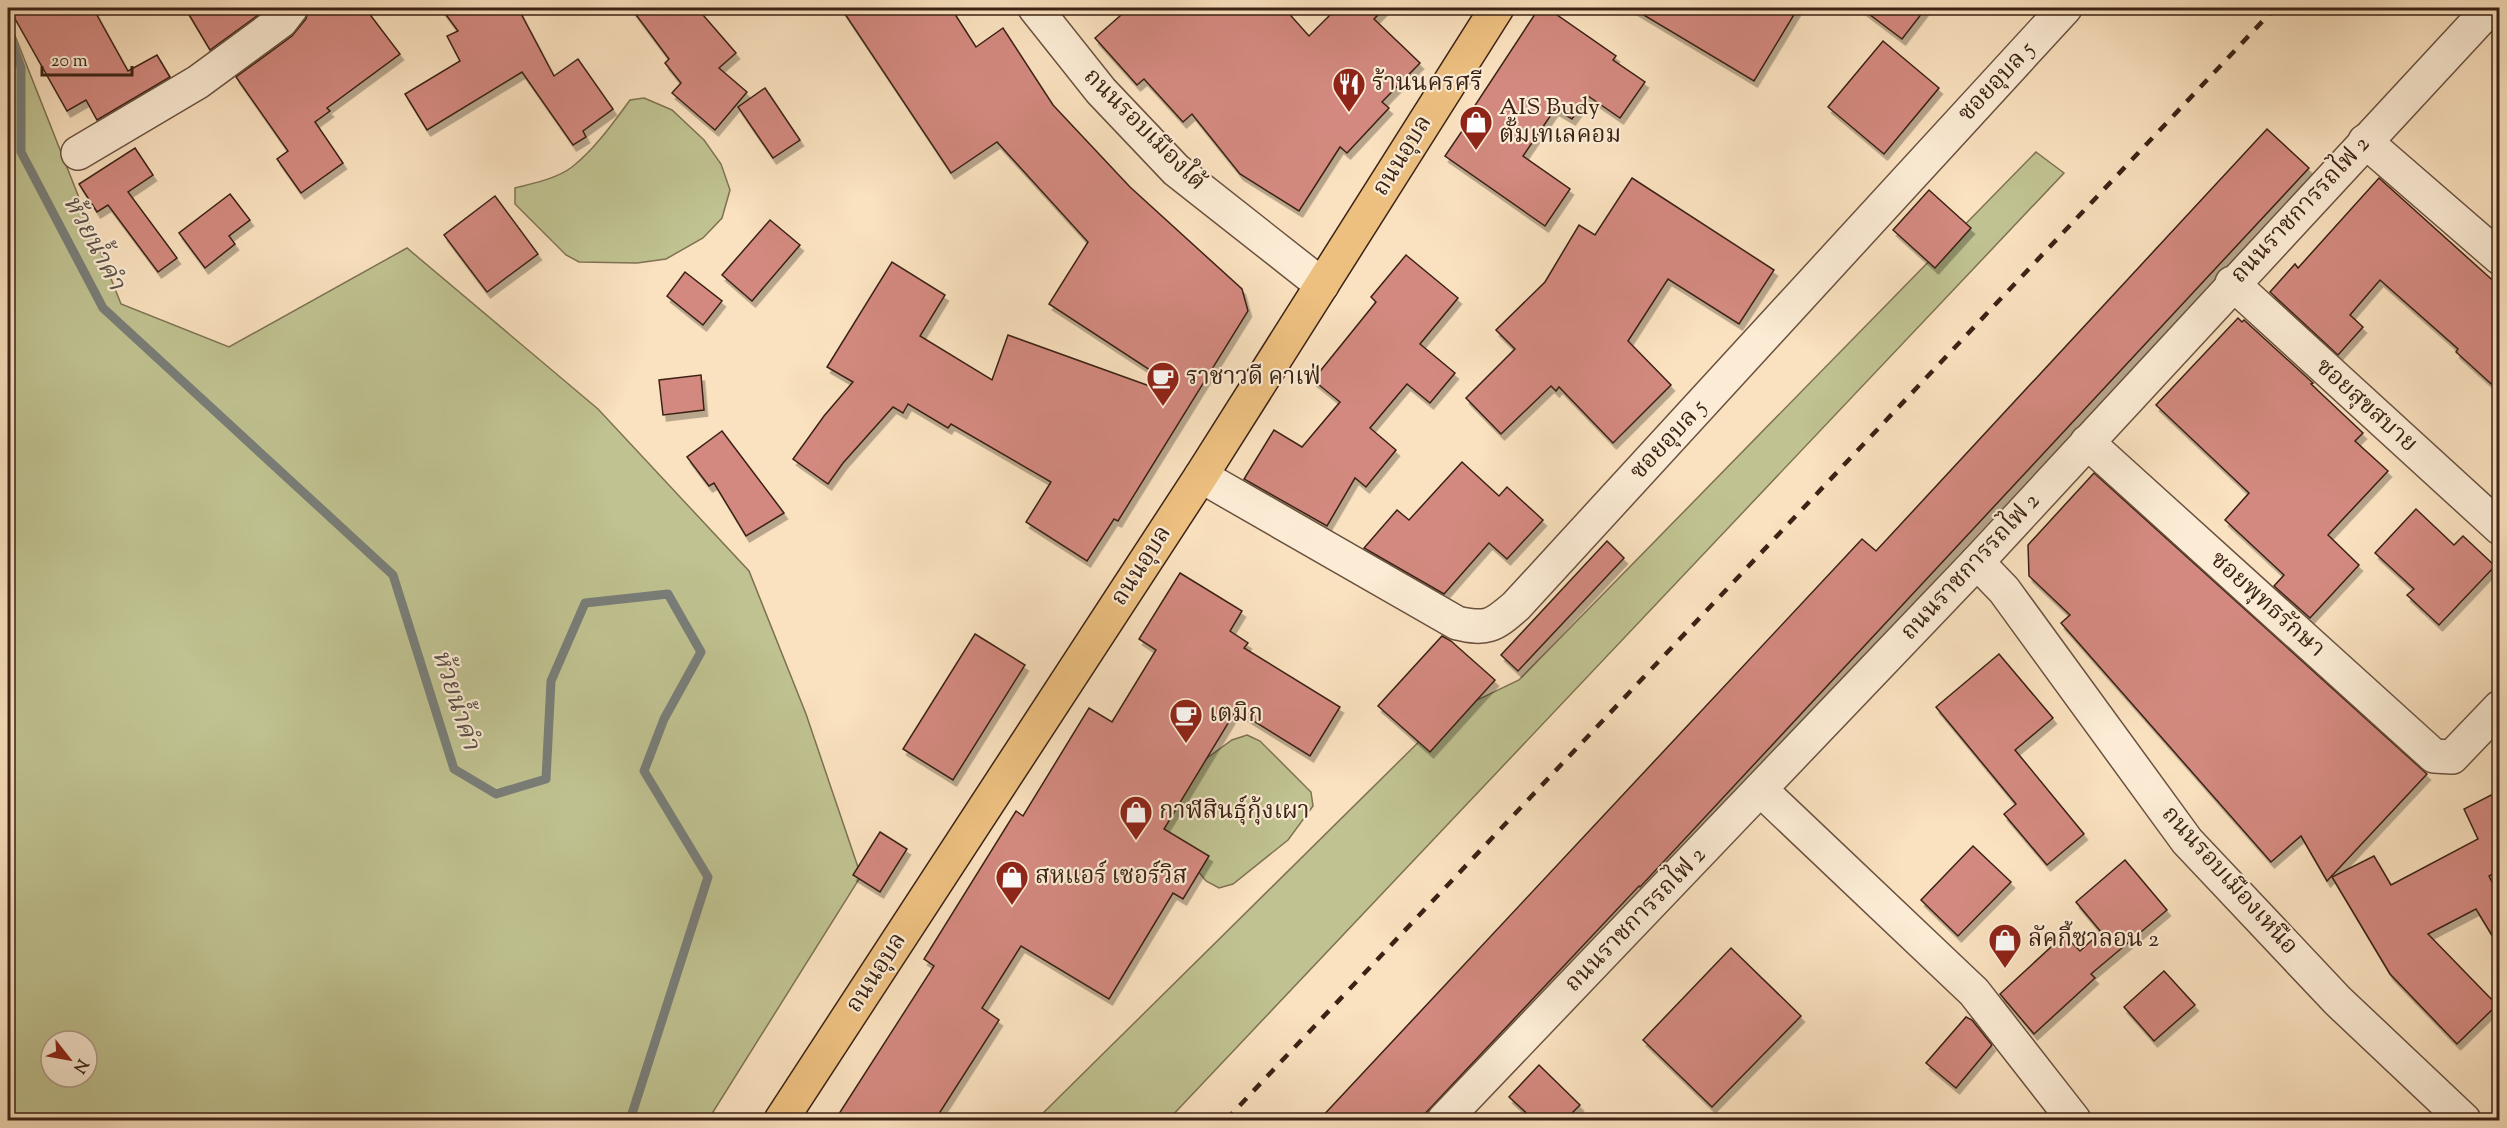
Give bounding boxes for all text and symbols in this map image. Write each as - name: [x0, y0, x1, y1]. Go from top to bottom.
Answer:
- street label: ซอยอุบล 5: [1951, 34, 2043, 130]
- scale bar: [42, 39, 132, 77]
- text: 20 m: [51, 49, 88, 75]
- street label: ถนนรอบเมืองใต้: [1075, 59, 1215, 199]
- restaurant icon: ร้านนครศรี: [1331, 66, 1367, 113]
- place label: ร้านนครศรี: [1372, 67, 1482, 101]
- place label: AIS Budy ตั้มเทเลคอม: [1499, 91, 1621, 153]
- shop icon: AIS Budy ตั้มเทเลคอม: [1458, 104, 1494, 151]
- street label: ถนนอุบล: [1365, 109, 1441, 203]
- street label: ถนนราชการรถไฟ 2: [2221, 127, 2379, 291]
- water label: ห้วยน้ำคำ: [52, 187, 137, 298]
- street label: ซอยสุขสบาย: [2307, 351, 2425, 461]
- cafe icon: ราชาวดี คาเฟ่: [1145, 360, 1181, 407]
- place label: ราชาวดี คาเฟ่: [1186, 361, 1321, 395]
- street label: ซอยอุบล 5: [1623, 392, 1715, 488]
- street label: ถนนราชการรถไฟ 2: [1891, 484, 2049, 648]
- street label: ถนนอุบล: [1103, 519, 1181, 613]
- street label: ซอยพุทธรักษา: [2202, 544, 2332, 666]
- water label: ห้วยน้ำคำ: [421, 644, 492, 756]
- cafe icon: เตมิก: [1168, 697, 1204, 744]
- place label: เตมิก: [1209, 698, 1263, 732]
- shop icon: กาฬสินธุ์กุ้งเผา: [1118, 794, 1154, 841]
- place label: กาฬสินธุ์กุ้งเผา: [1159, 794, 1309, 829]
- street label: ถนนรอบเมืองเหนือ: [2153, 799, 2305, 963]
- street label: ถนนราชการรถไฟ 2: [1555, 837, 1715, 1000]
- shop icon: สหแอร์ เซอร์วิส: [994, 859, 1030, 906]
- place label: สหแอร์ เซอร์วิส: [1035, 859, 1187, 894]
- place label: ลัคกี้ซาลอน 2: [2028, 920, 2159, 957]
- shop icon: ลัคกี้ซาลอน 2: [1987, 922, 2023, 969]
- street label: ถนนอุบล: [838, 926, 916, 1020]
- north arrow: [39, 1029, 99, 1089]
- text: N: [66, 1054, 93, 1077]

